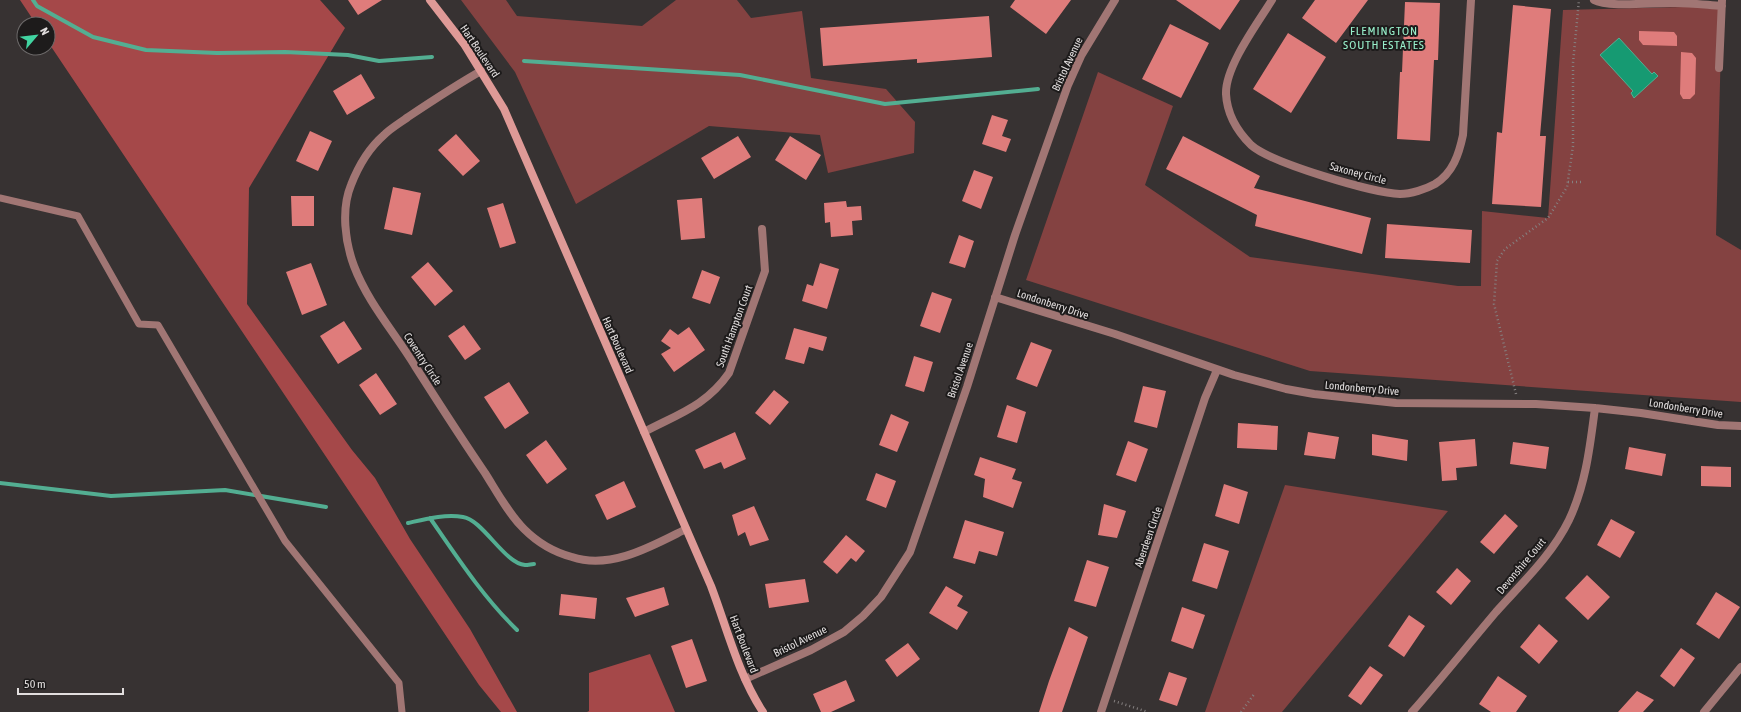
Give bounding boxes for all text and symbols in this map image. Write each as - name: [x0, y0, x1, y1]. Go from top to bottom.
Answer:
- north arrow: [16, 16, 56, 56]
- street label: Hart Boulevard: [458, 22, 502, 80]
- district label: FLEMINGTON SOUTH ESTATES: [1343, 24, 1425, 52]
- text: N: [38, 26, 52, 37]
- street label: Bristol Avenue: [1049, 35, 1085, 93]
- street label: Saxoney Circle: [1328, 160, 1388, 186]
- street label: South Hampton Court: [714, 283, 754, 369]
- street label: Londonberry Drive: [1016, 287, 1090, 321]
- street label: Hart Boulevard: [600, 315, 636, 375]
- street label: Coventry Circle: [402, 331, 444, 387]
- street label: Bristol Avenue: [945, 341, 975, 399]
- street label: Londonberry Drive: [1324, 379, 1400, 397]
- street label: Londonberry Drive: [1648, 396, 1724, 420]
- street label: Aberdeen Circle: [1132, 505, 1164, 569]
- street label: Devonshire Court: [1494, 536, 1548, 596]
- street label: Hart Boulevard: [728, 614, 760, 674]
- street label: Bristol Avenue: [771, 623, 829, 659]
- scale bar: [18, 670, 123, 696]
- text: 50 m: [24, 677, 46, 691]

